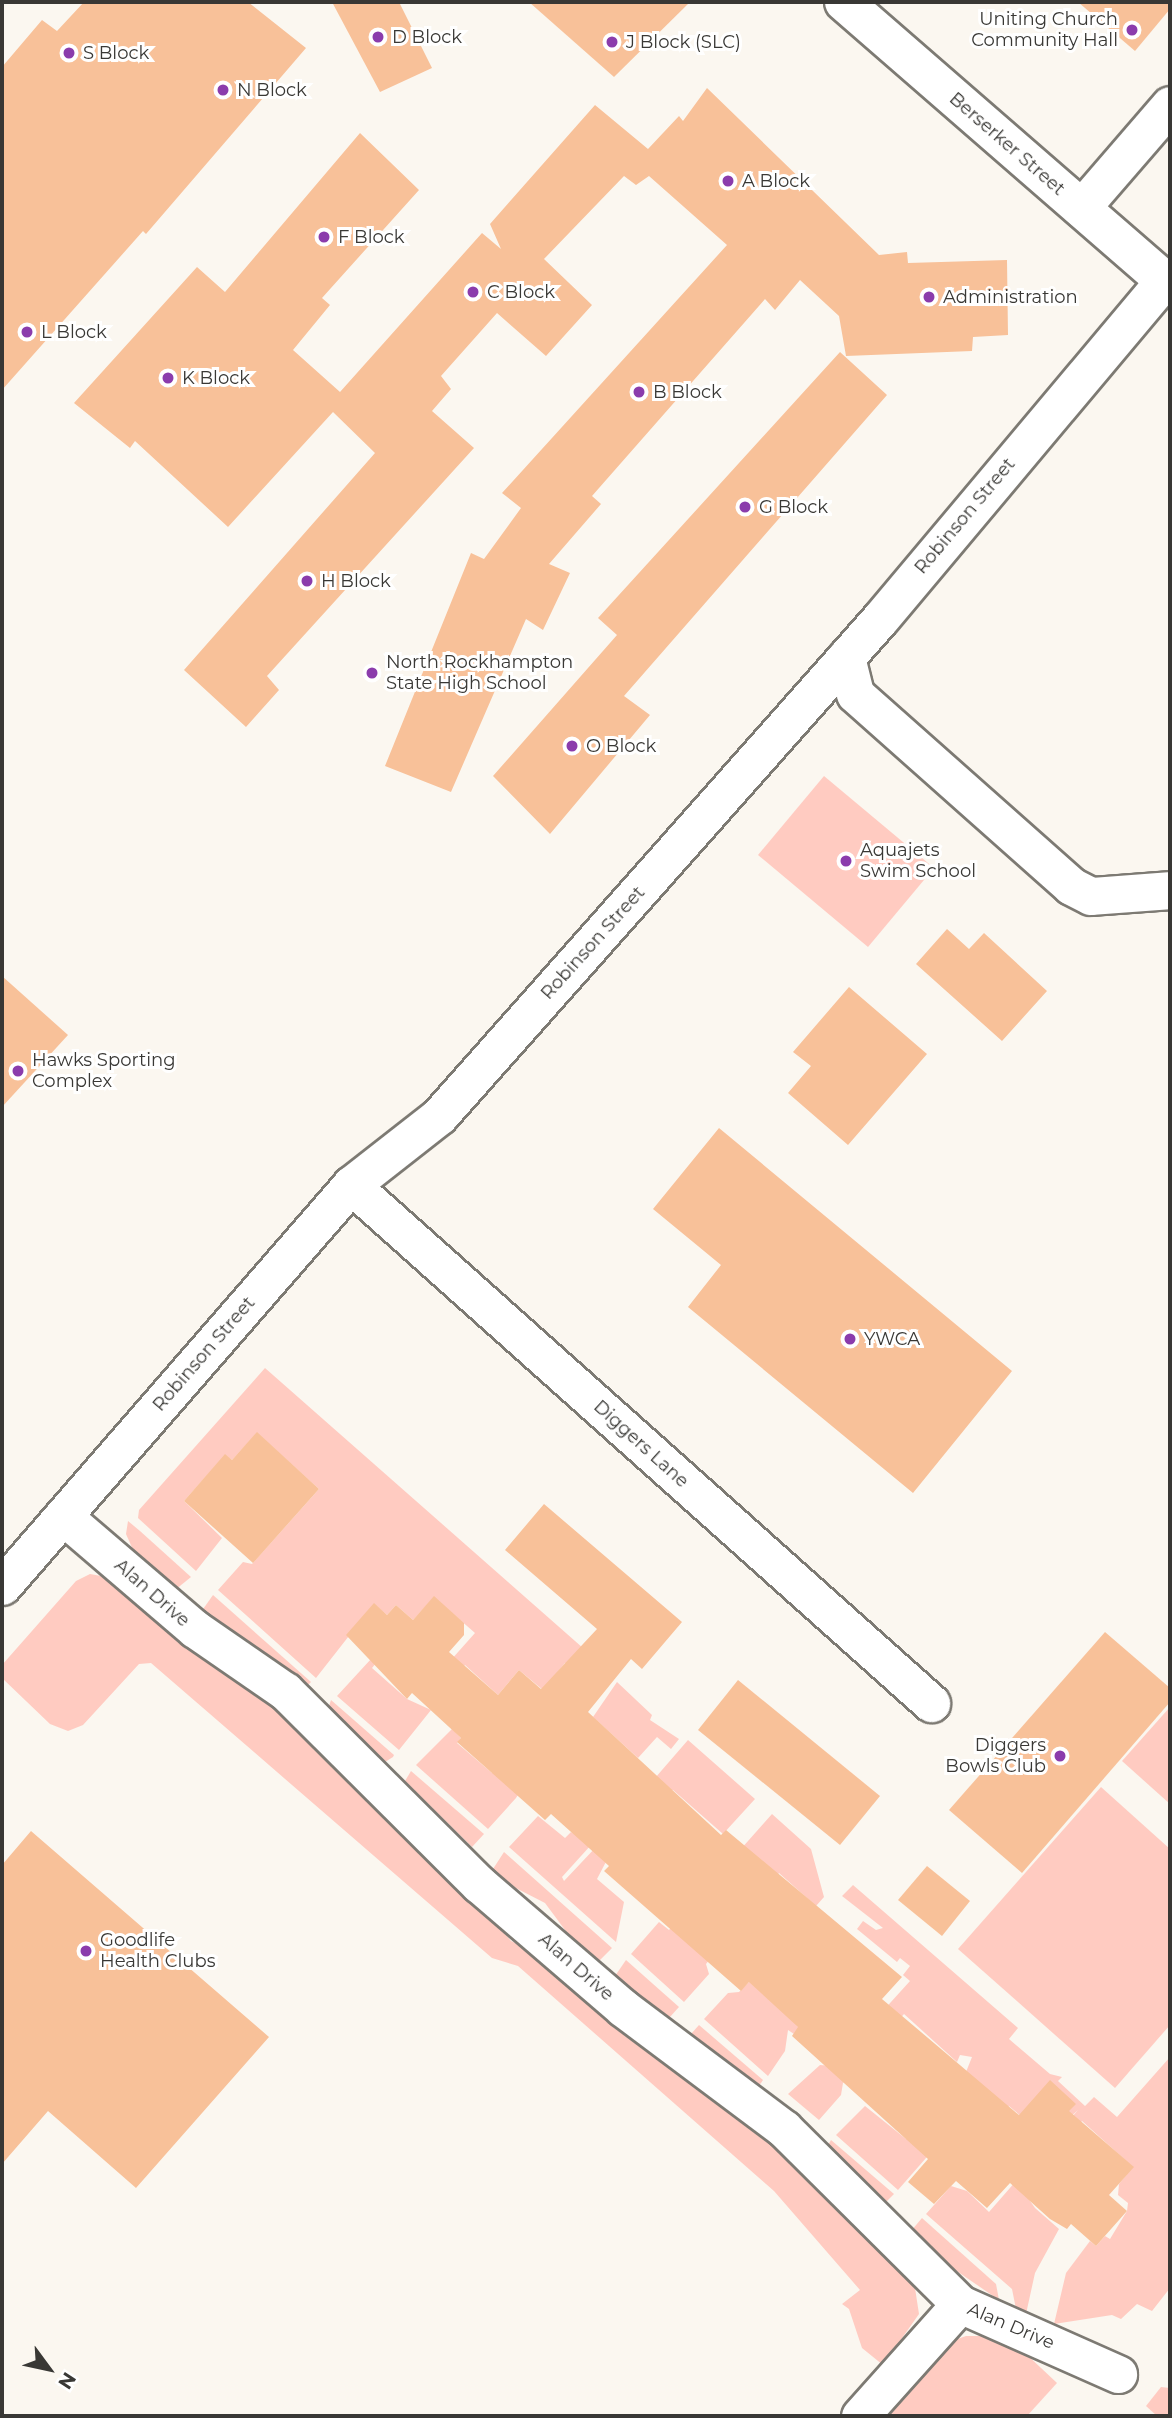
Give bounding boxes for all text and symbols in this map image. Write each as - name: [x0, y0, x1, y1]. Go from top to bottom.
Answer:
- place label: Uniting Church Community Hall: [971, 9, 1118, 52]
- marker: Uniting Church Community Hall: [1124, 22, 1140, 38]
- place label: D Block: [392, 26, 462, 48]
- marker: D Block: [370, 29, 386, 45]
- place label: J Block (SLC): [626, 31, 741, 53]
- marker: J Block (SLC): [604, 34, 620, 50]
- place label: S Block: [83, 42, 149, 64]
- marker: S Block: [61, 45, 77, 61]
- place label: N Block: [237, 79, 307, 101]
- marker: N Block: [215, 82, 231, 98]
- street label: Berserker Street: [945, 88, 1069, 200]
- place label: A Block: [742, 170, 810, 192]
- marker: A Block: [720, 173, 736, 189]
- place label: F Block: [338, 226, 405, 248]
- marker: F Block: [316, 229, 332, 245]
- place label: C Block: [487, 281, 555, 303]
- marker: C Block: [465, 284, 481, 300]
- place label: Administration: [943, 286, 1078, 308]
- marker: Administration: [921, 289, 937, 305]
- place label: L Block: [41, 321, 107, 343]
- marker: L Block: [19, 324, 35, 340]
- place label: K Block: [182, 367, 250, 389]
- marker: K Block: [160, 370, 176, 386]
- place label: B Block: [653, 381, 722, 403]
- marker: B Block: [631, 384, 647, 400]
- street label: Robinson Street: [910, 454, 1020, 578]
- place label: G Block: [759, 496, 828, 518]
- marker: G Block: [737, 499, 753, 515]
- place label: H Block: [321, 570, 391, 592]
- marker: H Block: [299, 573, 315, 589]
- place label: North Rockhampton State High School: [386, 652, 573, 694]
- marker: North Rockhampton State High School: [364, 665, 380, 681]
- place label: O Block: [586, 735, 656, 757]
- marker: O Block: [564, 738, 580, 754]
- place label: Aquajets Swim School: [860, 840, 976, 882]
- marker: Aquajets Swim School: [838, 853, 854, 869]
- street label: Robinson Street: [536, 882, 650, 1004]
- place label: Hawks Sporting Complex: [32, 1050, 176, 1092]
- marker: Hawks Sporting Complex: [10, 1063, 26, 1079]
- street label: Robinson Street: [148, 1292, 260, 1416]
- place label: YWCA: [864, 1328, 920, 1350]
- marker: YWCA: [842, 1331, 858, 1347]
- street label: Diggers Lane: [589, 1396, 693, 1492]
- street label: Alan Drive: [110, 1555, 194, 1631]
- place label: Diggers Bowls Club: [945, 1735, 1046, 1778]
- marker: Diggers Bowls Club: [1052, 1748, 1068, 1764]
- street label: Alan Drive: [534, 1929, 618, 2005]
- place label: Goodlife Health Clubs: [100, 1930, 215, 1972]
- marker: Goodlife Health Clubs: [78, 1943, 94, 1959]
- street label: Alan Drive: [964, 2298, 1058, 2354]
- north arrow: [14, 2334, 84, 2404]
- text: N: [53, 2368, 81, 2393]

